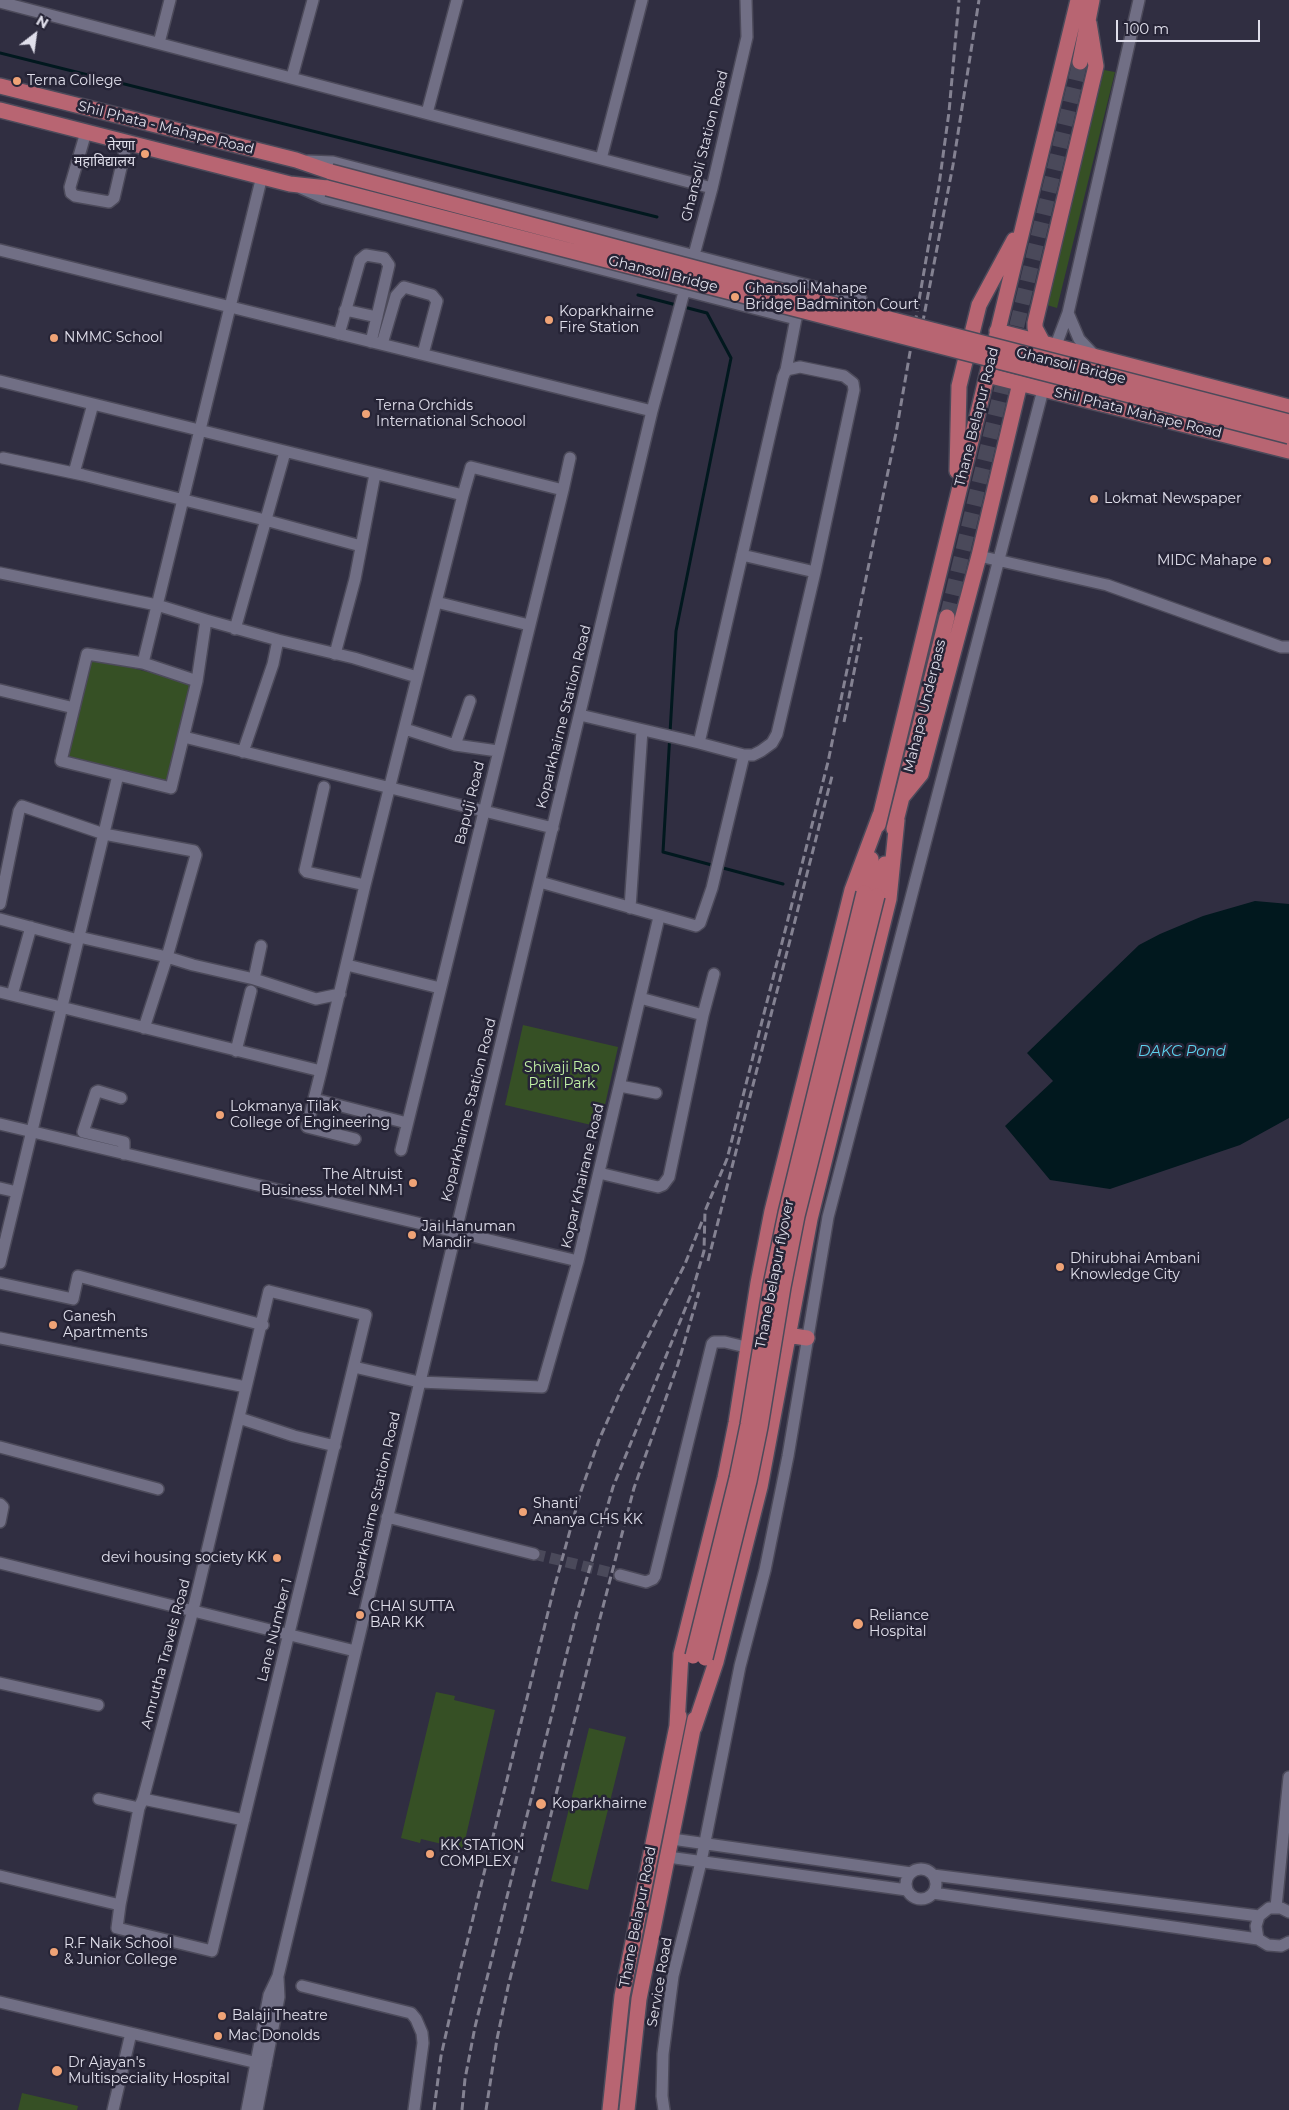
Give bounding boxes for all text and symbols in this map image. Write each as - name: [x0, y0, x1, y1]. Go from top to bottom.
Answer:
- north arrow: [10, 10, 60, 60]
- scale bar: [1119, 10, 1263, 42]
- text: N: [33, 11, 52, 33]
- text: 100 m: [1124, 19, 1169, 38]
- street label: Ghansoli Station Road: [678, 69, 732, 223]
- place label: Terna College: [27, 73, 122, 89]
- marker: Terna College: [11, 75, 23, 87]
- street label: Shil Phata - Mahape Road: [76, 98, 256, 158]
- place label: तेरणा महाविद्यालय: [74, 138, 135, 170]
- marker: तेरणा महाविद्यालय: [139, 148, 151, 160]
- street label: Ghansoli Bridge: [607, 252, 719, 296]
- place label: Ghansoli Mahape Bridge Badminton Court: [745, 281, 919, 314]
- marker: Ghansoli Mahape Bridge Badminton Court: [729, 291, 741, 303]
- place label: Koparkhairne Fire Station: [559, 304, 654, 336]
- marker: Koparkhairne Fire Station: [543, 314, 555, 326]
- place label: NMMC School: [64, 330, 163, 346]
- marker: NMMC School: [48, 332, 60, 344]
- street label: Ghansoli Bridge: [1015, 344, 1127, 388]
- street label: Thane Belapur Road: [952, 346, 1002, 488]
- street label: Shil Phata Mahape Road: [1053, 384, 1223, 442]
- place label: Terna Orchids International Schoool: [376, 398, 526, 431]
- marker: Terna Orchids International Schoool: [360, 408, 372, 420]
- place label: Lokmat Newspaper: [1104, 491, 1242, 507]
- marker: Lokmat Newspaper: [1088, 493, 1100, 505]
- place label: MIDC Mahape: [1157, 553, 1257, 569]
- marker: MIDC Mahape: [1261, 555, 1273, 567]
- street label: Koparkhairne Station Road: [533, 623, 595, 811]
- street label: Mahape Underpass: [900, 638, 950, 774]
- street label: Bapuji Road: [451, 759, 489, 847]
- street label: Koparkhairne Station Road: [438, 1016, 500, 1204]
- water label: DAKC Pond: [1138, 1043, 1226, 1061]
- park label: Shivaji Rao Patil Park: [524, 1060, 600, 1092]
- place label: Lokmanya Tilak College of Engineering: [230, 1099, 390, 1132]
- street label: Kopar Khairane Road: [558, 1102, 608, 1250]
- marker: Lokmanya Tilak College of Engineering: [214, 1109, 226, 1121]
- place label: The Altruist Business Hotel NM-1: [261, 1167, 403, 1200]
- marker: The Altruist Business Hotel NM-1: [407, 1177, 419, 1189]
- street label: Thane belapur flyover: [752, 1198, 798, 1350]
- place label: Jai Hanuman Mandir: [422, 1219, 516, 1252]
- marker: Jai Hanuman Mandir: [406, 1229, 418, 1241]
- place label: Dhirubhai Ambani Knowledge City: [1070, 1251, 1200, 1284]
- marker: Dhirubhai Ambani Knowledge City: [1054, 1261, 1066, 1273]
- place label: Ganesh Apartments: [63, 1309, 148, 1341]
- marker: Ganesh Apartments: [47, 1319, 59, 1331]
- street label: Koparkhairne Station Road: [346, 1410, 404, 1598]
- place label: Shanti Ananya CHS KK: [533, 1496, 643, 1528]
- marker: Shanti Ananya CHS KK: [517, 1506, 529, 1518]
- place label: devi housing society KK: [101, 1550, 267, 1566]
- marker: devi housing society KK: [271, 1552, 283, 1564]
- street label: Amrutha Travels Road: [138, 1577, 194, 1731]
- street label: Lane Number 1: [254, 1577, 296, 1683]
- place label: CHAI SUTTA BAR KK: [370, 1599, 455, 1631]
- place label: Reliance Hospital: [869, 1608, 929, 1640]
- marker: CHAI SUTTA BAR KK: [354, 1609, 366, 1621]
- marker: Reliance Hospital: [851, 1617, 865, 1631]
- place label: Koparkhairne: [552, 1796, 647, 1812]
- marker: Koparkhairne: [534, 1797, 548, 1811]
- place label: KK STATION COMPLEX: [440, 1838, 525, 1870]
- street label: Thane Belapur Road: [616, 1845, 660, 1989]
- marker: KK STATION COMPLEX: [424, 1848, 436, 1860]
- place label: R.F Naik School & Junior College: [64, 1936, 177, 1968]
- street label: Service Road: [644, 1936, 676, 2028]
- marker: R.F Naik School & Junior College: [48, 1946, 60, 1958]
- place label: Balaji Theatre: [232, 2008, 328, 2024]
- marker: Balaji Theatre: [216, 2010, 228, 2022]
- place label: Mac Donolds: [228, 2028, 320, 2044]
- marker: Mac Donolds: [212, 2030, 224, 2042]
- place label: Dr Ajayan's Multispeciality Hospital: [68, 2055, 230, 2088]
- marker: Dr Ajayan's Multispeciality Hospital: [50, 2064, 64, 2078]

